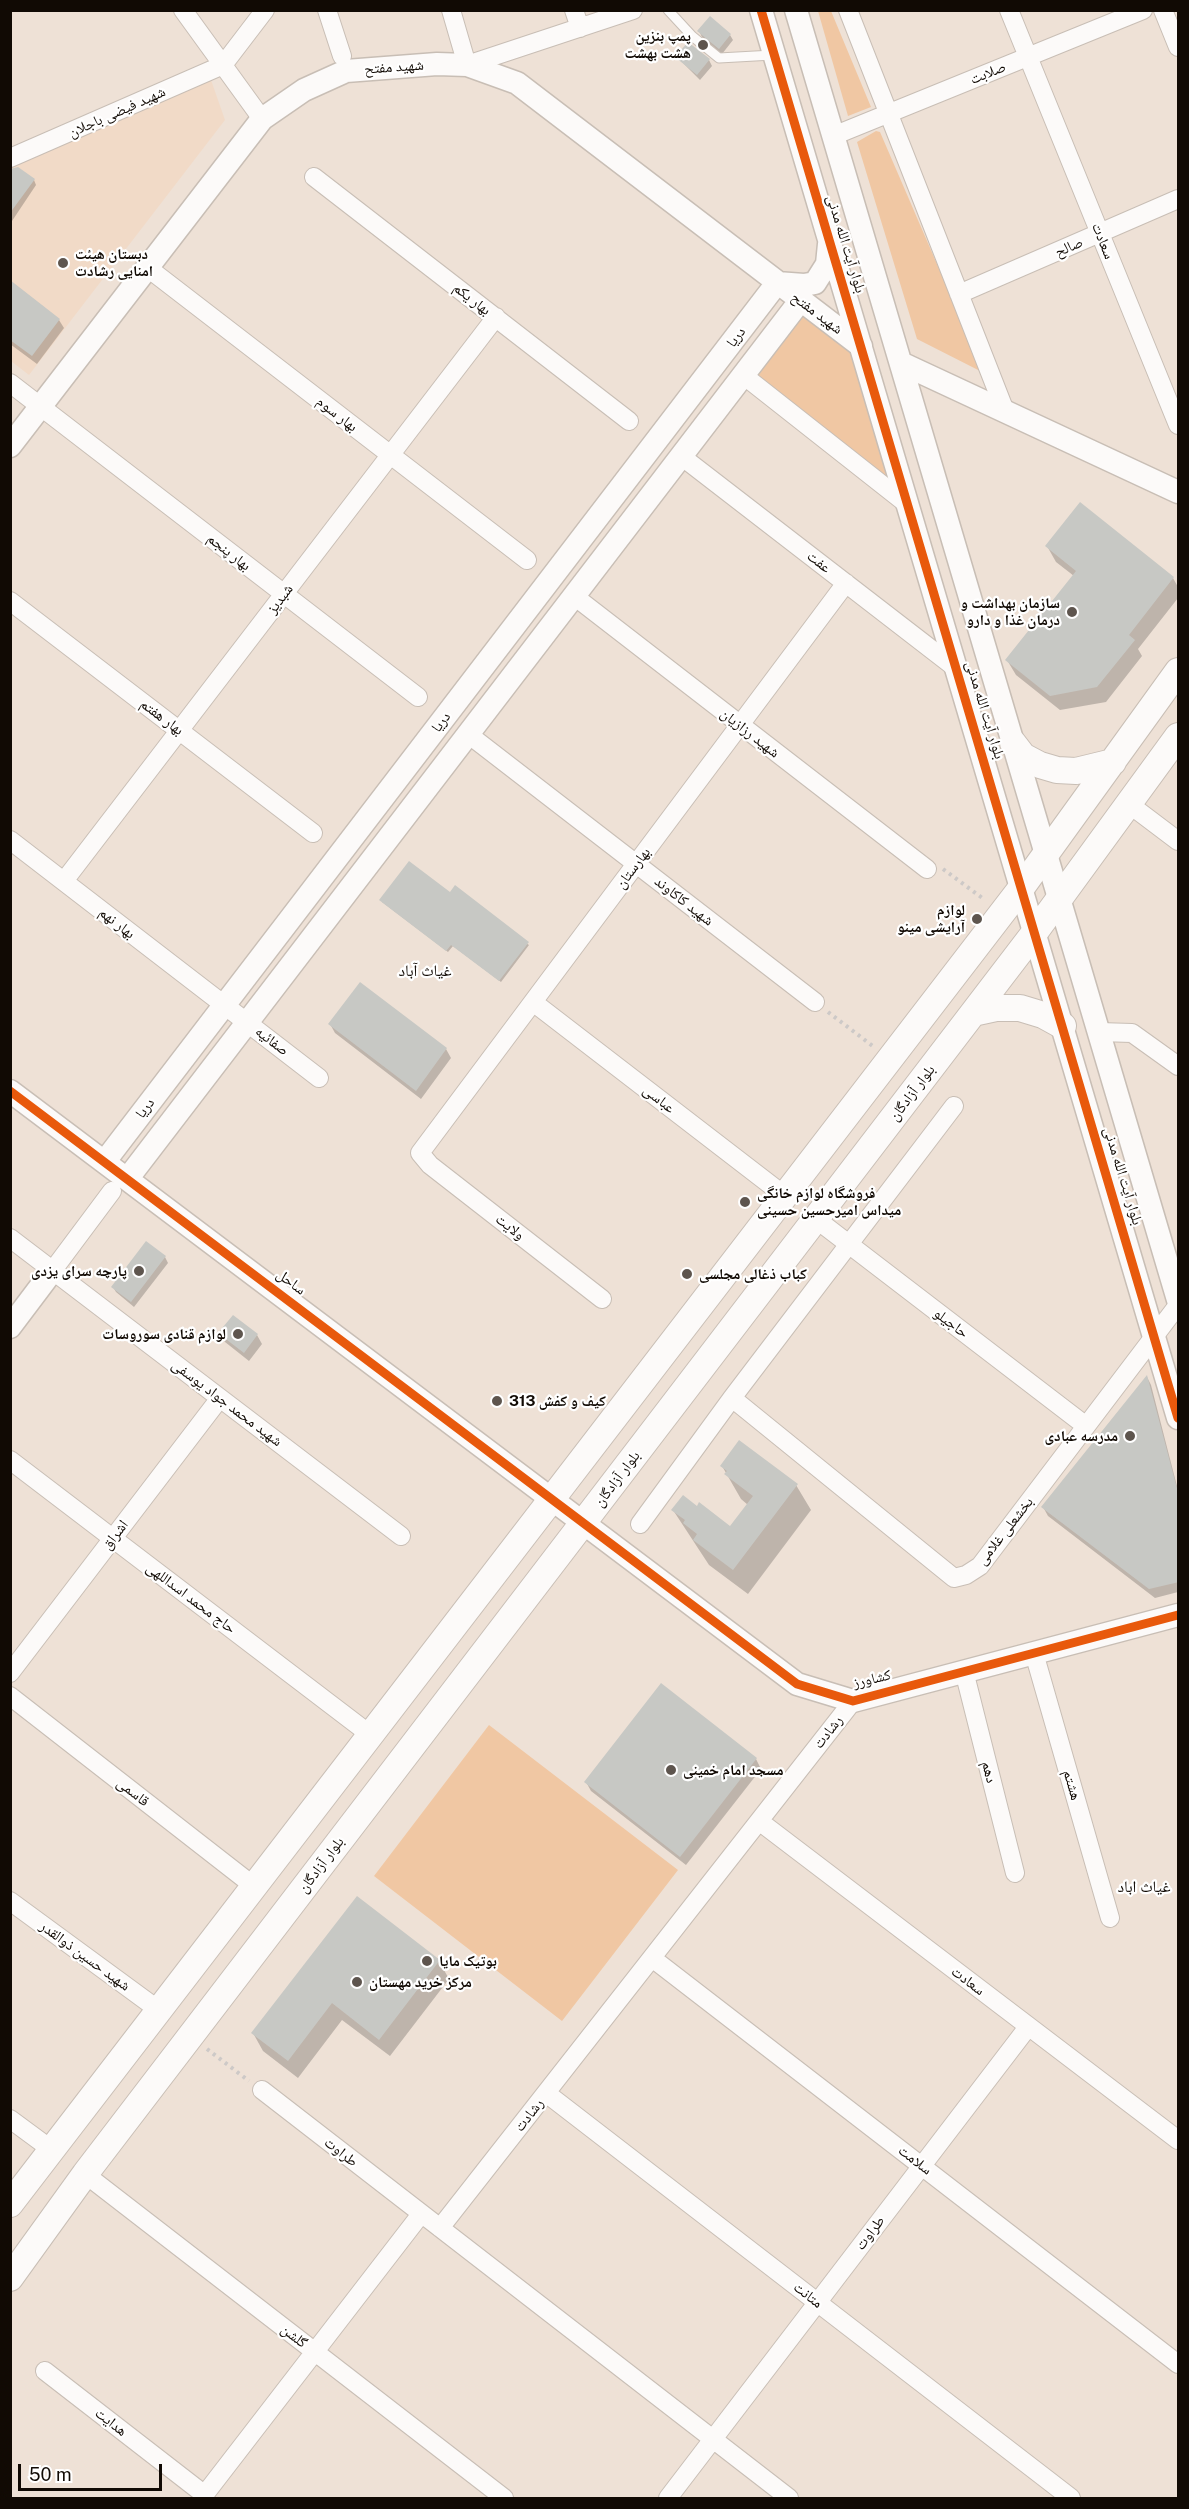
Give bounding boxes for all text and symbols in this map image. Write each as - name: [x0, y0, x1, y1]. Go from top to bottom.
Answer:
- place label: پمپ بنزین هشت بهشت: [624, 27, 691, 62]
- marker: پمپ بنزین هشت بهشت: [696, 38, 710, 52]
- street label: شهید مفتح: [364, 56, 424, 78]
- street label: صلابت: [967, 58, 1009, 88]
- street label: شهید فیضی باجلان: [66, 83, 168, 141]
- street label: بلوار آیت الله مدنی: [823, 193, 869, 295]
- street label: سعادت: [1088, 220, 1118, 262]
- street label: صالح: [1052, 233, 1086, 261]
- place label: دبستان هیئت امنایی رشادت: [75, 245, 153, 280]
- marker: دبستان هیئت امنایی رشادت: [56, 256, 70, 270]
- street label: بهار یکم: [450, 279, 494, 319]
- street label: شهید مفتح: [788, 288, 846, 338]
- street label: دریا: [723, 323, 749, 351]
- street label: بهار سوم: [313, 392, 361, 436]
- street label: بهار پنجم: [204, 529, 254, 575]
- street label: عفت: [803, 547, 835, 577]
- street label: شبدیز: [263, 581, 297, 617]
- place label: سازمان بهداشت و درمان غذا و دارو: [960, 594, 1060, 629]
- marker: سازمان بهداشت و درمان غذا و دارو: [1065, 605, 1079, 619]
- street label: بلوار آیت الله مدنی: [962, 659, 1008, 761]
- street label: بهار هفتم: [137, 695, 187, 739]
- street label: شهید رزازیان: [717, 704, 783, 762]
- street label: دریا: [428, 708, 454, 736]
- street label: بهارستان: [612, 844, 654, 892]
- street label: شهید کاکاوند: [651, 872, 717, 930]
- place label: لوازم آرایشی مینو: [897, 901, 965, 936]
- street label: بهار نهم: [95, 903, 139, 943]
- marker: لوازم آرایشی مینو: [970, 912, 984, 926]
- district label: غیاث آباد: [398, 961, 452, 981]
- street label: صفائیه: [252, 1022, 292, 1060]
- street label: بلوار آزادگان: [885, 1061, 939, 1125]
- street label: عباسی: [639, 1081, 679, 1117]
- street label: دریا: [132, 1094, 158, 1122]
- street label: بلوار آیت الله مدنی: [1100, 1125, 1146, 1227]
- place label: فروشگاه لوازم خانگی میداس امیرحسین حسینی: [757, 1184, 901, 1219]
- marker: فروشگاه لوازم خانگی میداس امیرحسین حسینی: [738, 1195, 752, 1209]
- street label: ولایت: [492, 1210, 528, 1244]
- place label: پارچه سرای یزدی: [31, 1262, 127, 1280]
- marker: پارچه سرای یزدی: [132, 1264, 146, 1278]
- street label: ساحل: [273, 1265, 309, 1299]
- place label: کباب ذغالی مجلسی: [699, 1265, 807, 1283]
- marker: کباب ذغالی مجلسی: [680, 1267, 694, 1281]
- street label: حاجیلو: [930, 1304, 972, 1342]
- place label: لوازم قنادی سوروسات: [102, 1325, 226, 1343]
- marker: لوازم قنادی سوروسات: [231, 1327, 245, 1341]
- street label: شهید محمد جواد یوسفی: [168, 1356, 286, 1450]
- place label: کیف و کفش 313: [509, 1392, 606, 1410]
- marker: کیف و کفش 313: [490, 1394, 504, 1408]
- place label: مدرسه عبادی: [1045, 1427, 1118, 1445]
- marker: مدرسه عبادی: [1123, 1429, 1137, 1443]
- street label: بلوار آزادگان: [590, 1447, 644, 1511]
- street label: بخشعلی غلامی: [973, 1493, 1037, 1569]
- street label: اشراق: [98, 1516, 132, 1554]
- street label: حاج محمد اسداللهی: [143, 1559, 239, 1637]
- street label: کشاورز: [851, 1666, 893, 1692]
- street label: رشادت: [809, 1712, 847, 1752]
- street label: دهم: [978, 1759, 1000, 1785]
- place label: مسجد امام خمینی: [683, 1761, 784, 1779]
- marker: مسجد امام خمینی: [664, 1763, 678, 1777]
- street label: هشتم: [1059, 1768, 1085, 1802]
- street label: قاسمی: [113, 1774, 153, 1810]
- street label: بلوار آزادگان: [294, 1833, 348, 1897]
- district label: غیاث اباد: [1117, 1877, 1171, 1897]
- street label: شهید حسین ذوالقدر: [36, 1917, 134, 1995]
- place label: بوتیک مایا: [439, 1952, 497, 1970]
- marker: بوتیک مایا: [420, 1954, 434, 1968]
- street label: سعادت: [948, 1962, 988, 2000]
- place label: مرکز خرید مهستان: [369, 1973, 472, 1991]
- marker: مرکز خرید مهستان: [350, 1975, 364, 1989]
- street label: رشادت: [510, 2095, 548, 2135]
- street label: طراوت: [320, 2133, 362, 2171]
- street label: سلامت: [894, 2141, 936, 2179]
- street label: طراوت: [851, 2212, 889, 2254]
- street label: متانت: [790, 2278, 826, 2312]
- street label: گلشن: [277, 2320, 311, 2352]
- street label: هدایت: [91, 2404, 131, 2440]
- scale bar: [21, 2452, 165, 2490]
- text: 50 m: [29, 2464, 72, 2485]

